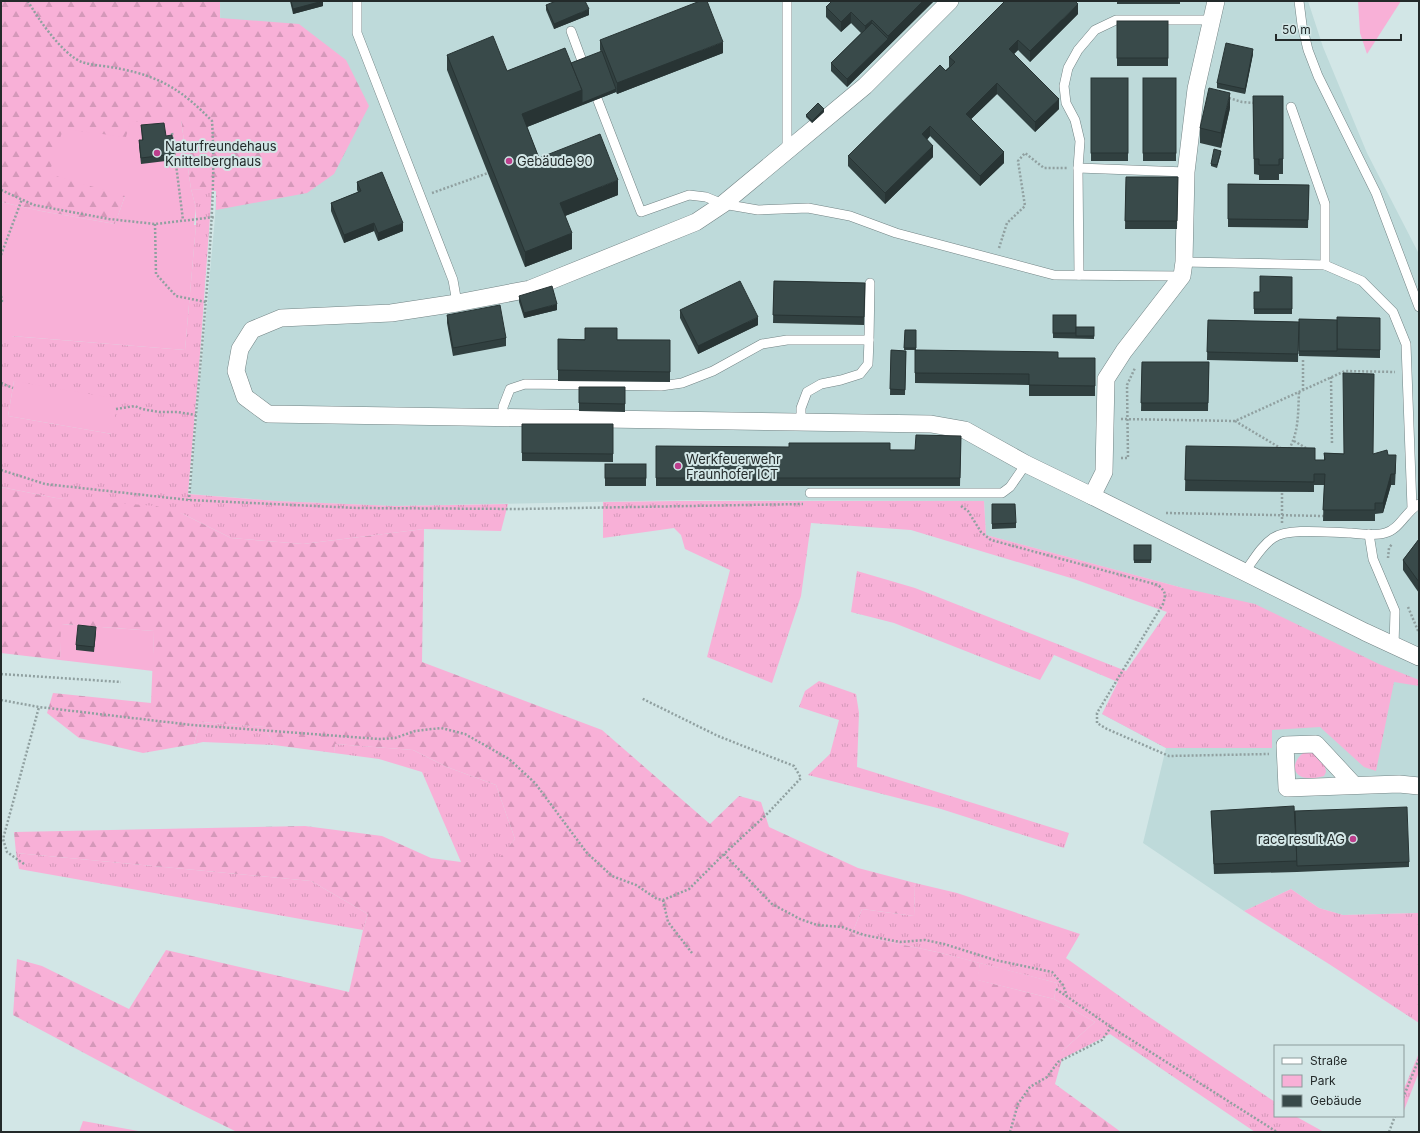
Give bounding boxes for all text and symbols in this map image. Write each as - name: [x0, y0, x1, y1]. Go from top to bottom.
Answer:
- scale bar: [1276, 16, 1401, 42]
- text: 50 m: [1282, 22, 1311, 37]
- place label: Naturfreundehaus Knittelberghaus: [165, 138, 277, 169]
- marker: Naturfreundehaus Knittelberghaus: [152, 148, 162, 158]
- place label: Gebäude 90: [517, 153, 593, 169]
- marker: Gebäude 90: [504, 156, 514, 166]
- place label: Werkfeuerwehr Fraunhofer ICT: [686, 451, 781, 482]
- marker: Werkfeuerwehr Fraunhofer ICT: [673, 461, 683, 471]
- place label: race result AG: [1258, 831, 1345, 847]
- marker: race result AG: [1348, 834, 1358, 844]
- legend: [1274, 1045, 1404, 1117]
- text: Straße: [1310, 1053, 1347, 1068]
- text: Park: [1310, 1073, 1336, 1088]
- text: Gebäude: [1310, 1093, 1362, 1108]

